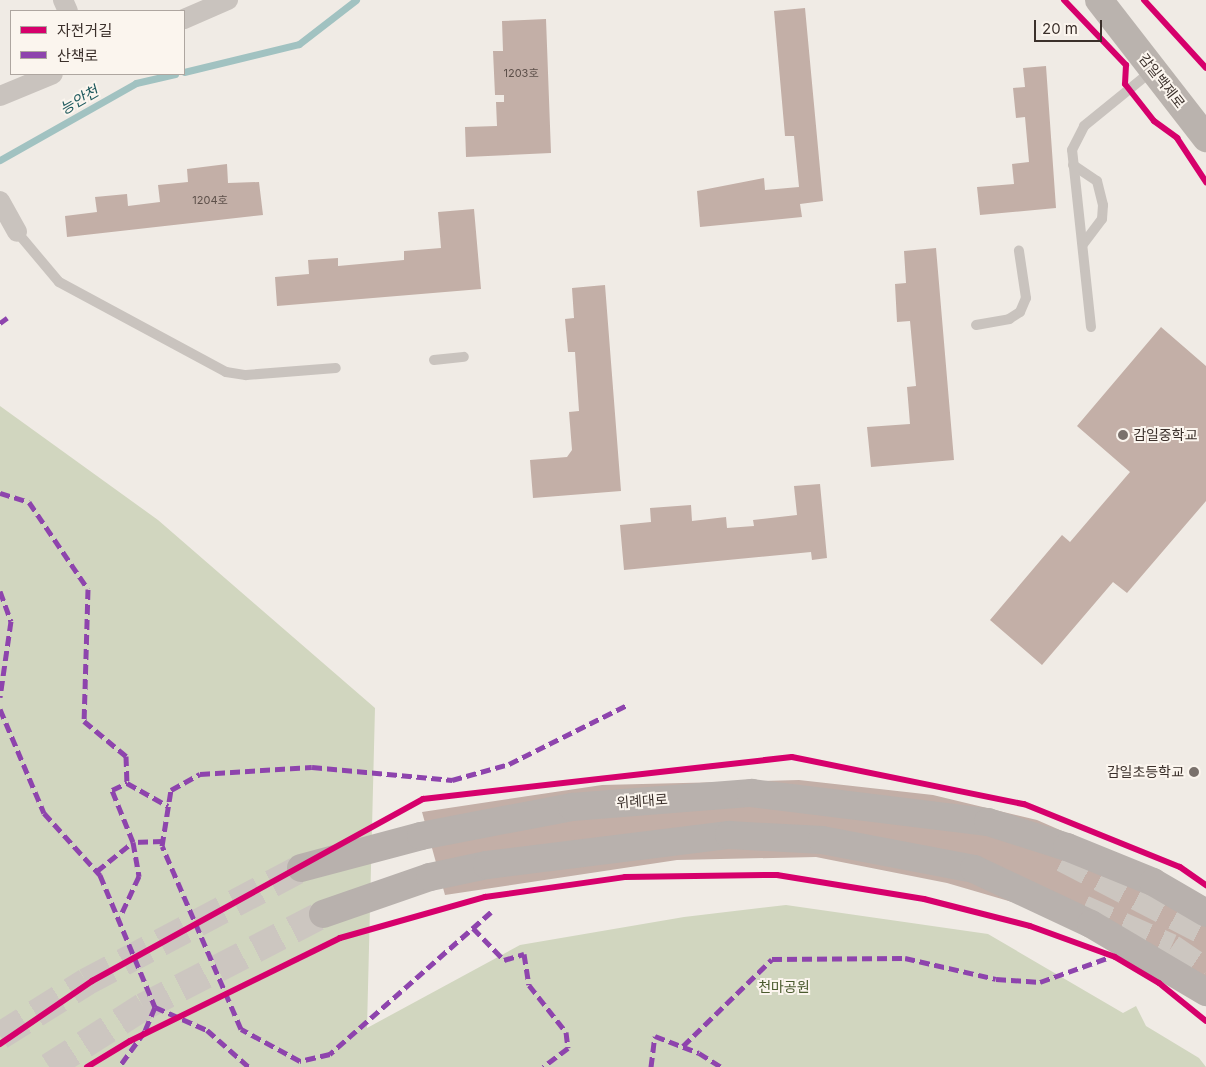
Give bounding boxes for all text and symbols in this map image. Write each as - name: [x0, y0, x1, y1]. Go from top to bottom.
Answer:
- legend: [10, 10, 185, 75]
- scale bar: [1036, 10, 1104, 42]
- text: 20 m: [1042, 19, 1078, 38]
- text: 자전거길: [57, 21, 112, 40]
- text: 산책로: [57, 46, 98, 65]
- street label: 감일백제로: [1136, 50, 1188, 112]
- house number: 1203호: [503, 66, 539, 80]
- water label: 능안천: [57, 82, 101, 118]
- house number: 1204호: [192, 193, 228, 207]
- place label: 감일중학교: [1133, 427, 1197, 443]
- marker: 감일중학교: [1117, 429, 1129, 441]
- place label: 감일초등학교: [1107, 764, 1184, 780]
- marker: 감일초등학교: [1188, 766, 1200, 778]
- street label: 위례대로: [616, 791, 668, 811]
- park label: 천마공원: [758, 979, 810, 995]

